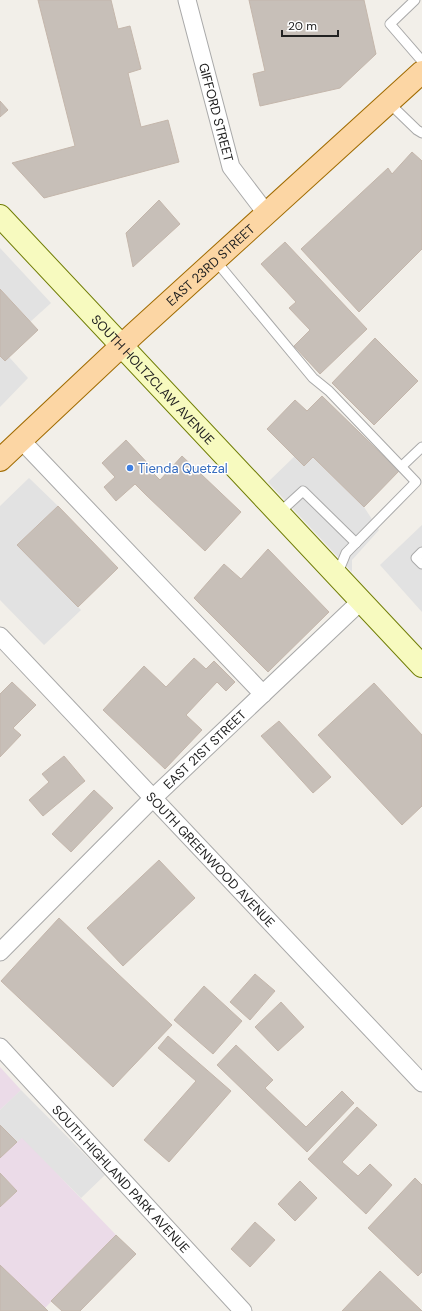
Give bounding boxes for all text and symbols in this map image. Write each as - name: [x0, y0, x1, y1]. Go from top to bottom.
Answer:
- scale bar: [282, 12, 338, 38]
- text: 20 m: [288, 18, 317, 34]
- street label: GIFFORD STREET: [195, 61, 238, 163]
- street label: EAST 23RD STREET: [162, 220, 258, 309]
- street label: SOUTH HOLTZCLAW AVENUE: [88, 311, 218, 448]
- place label: Tienda Quetzal: [138, 460, 228, 477]
- marker: Tienda Quetzal: [125, 463, 135, 473]
- street label: EAST 21ST STREET: [159, 706, 250, 793]
- street label: SOUTH GREENWOOD AVENUE: [143, 788, 279, 931]
- street label: SOUTH HIGHLAND PARK AVENUE: [49, 1101, 194, 1256]

